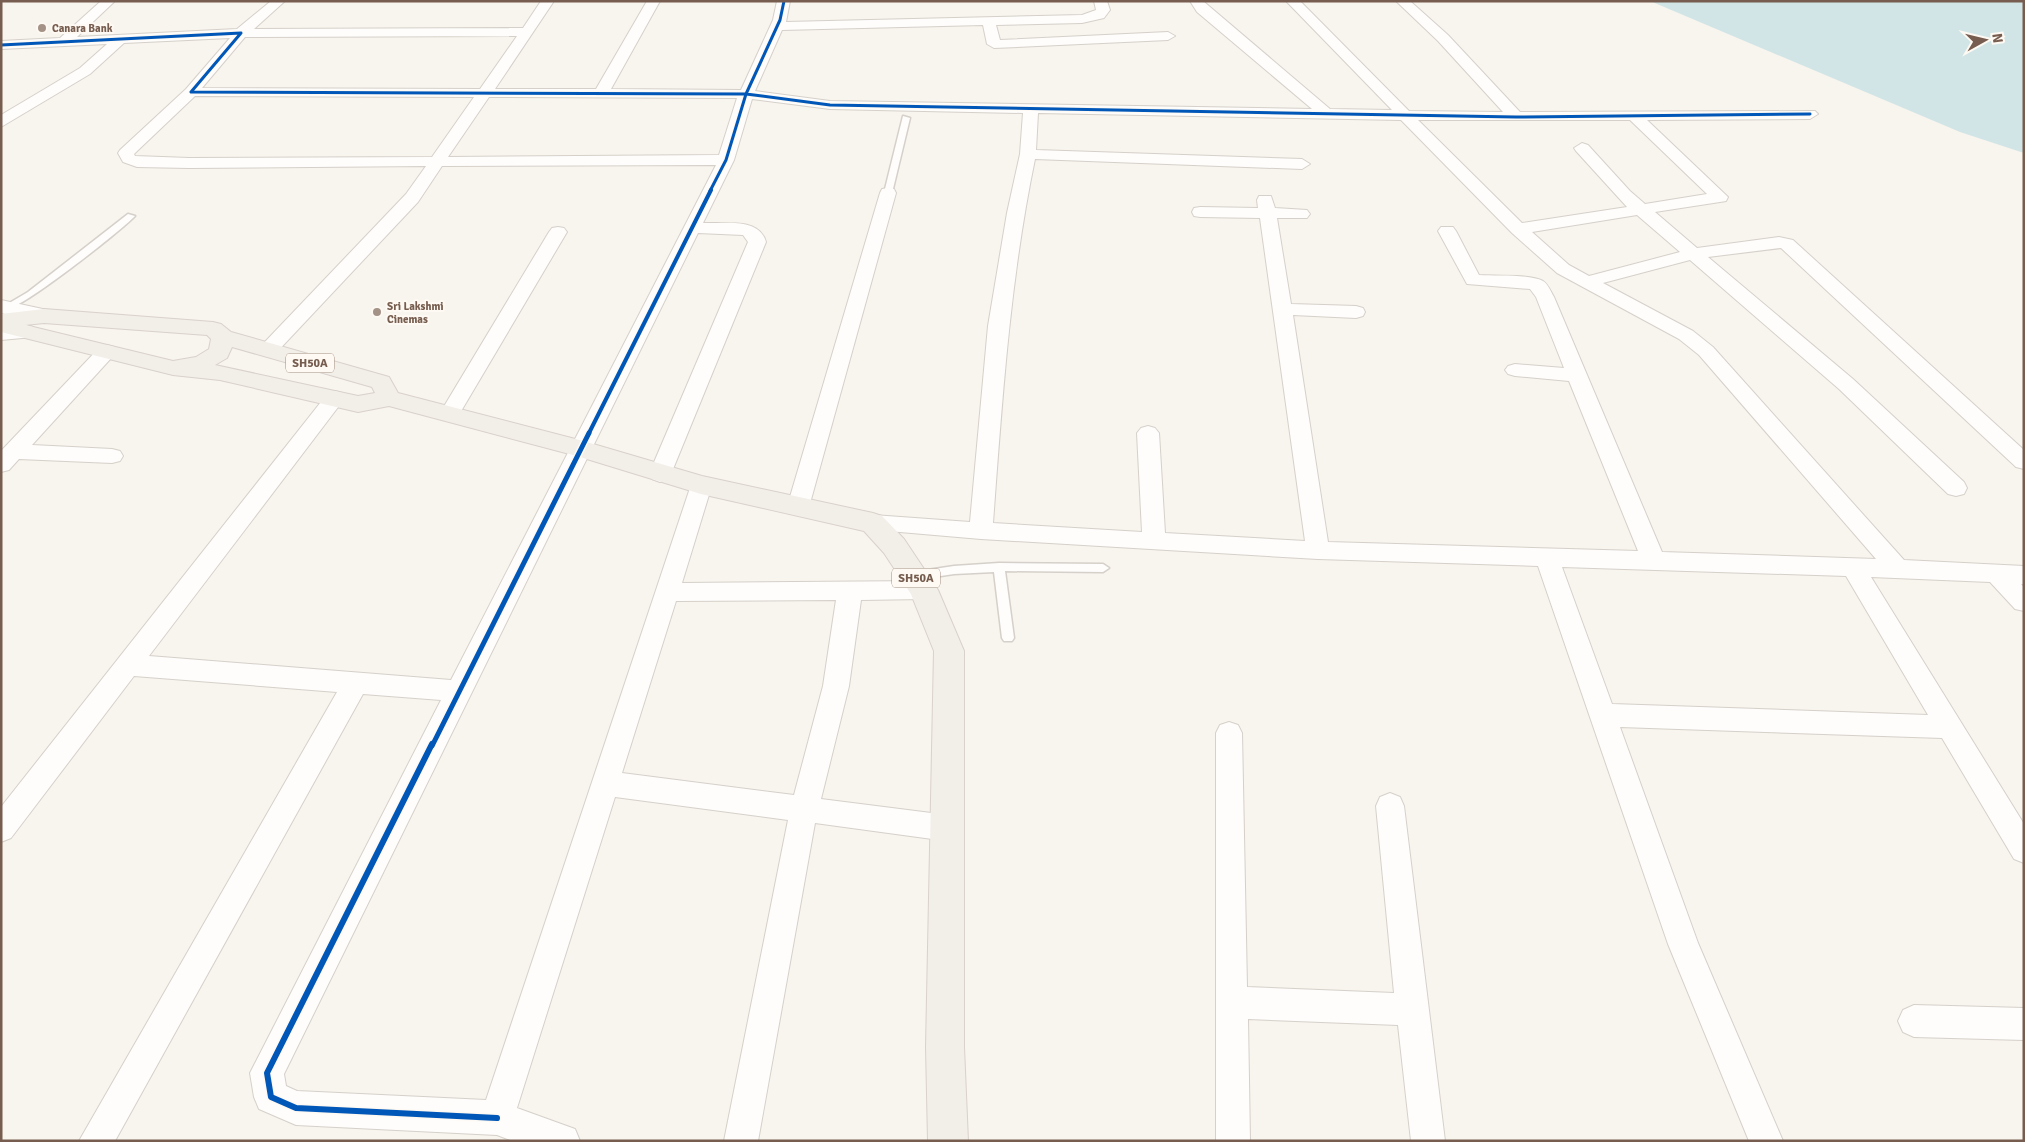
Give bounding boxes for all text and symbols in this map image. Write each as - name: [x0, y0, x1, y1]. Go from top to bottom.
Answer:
- north arrow: [1960, 15, 2010, 65]
- marker: Canara Bank: [36, 22, 48, 34]
- place label: Canara Bank: [52, 22, 113, 35]
- text: N: [1988, 32, 2006, 44]
- place label: Sri Lakshmi Cinemas: [387, 300, 444, 326]
- marker: Sri Lakshmi Cinemas: [371, 306, 383, 318]
- road number: SH50A: [286, 353, 334, 372]
- road number: SH50A: [892, 568, 940, 588]

